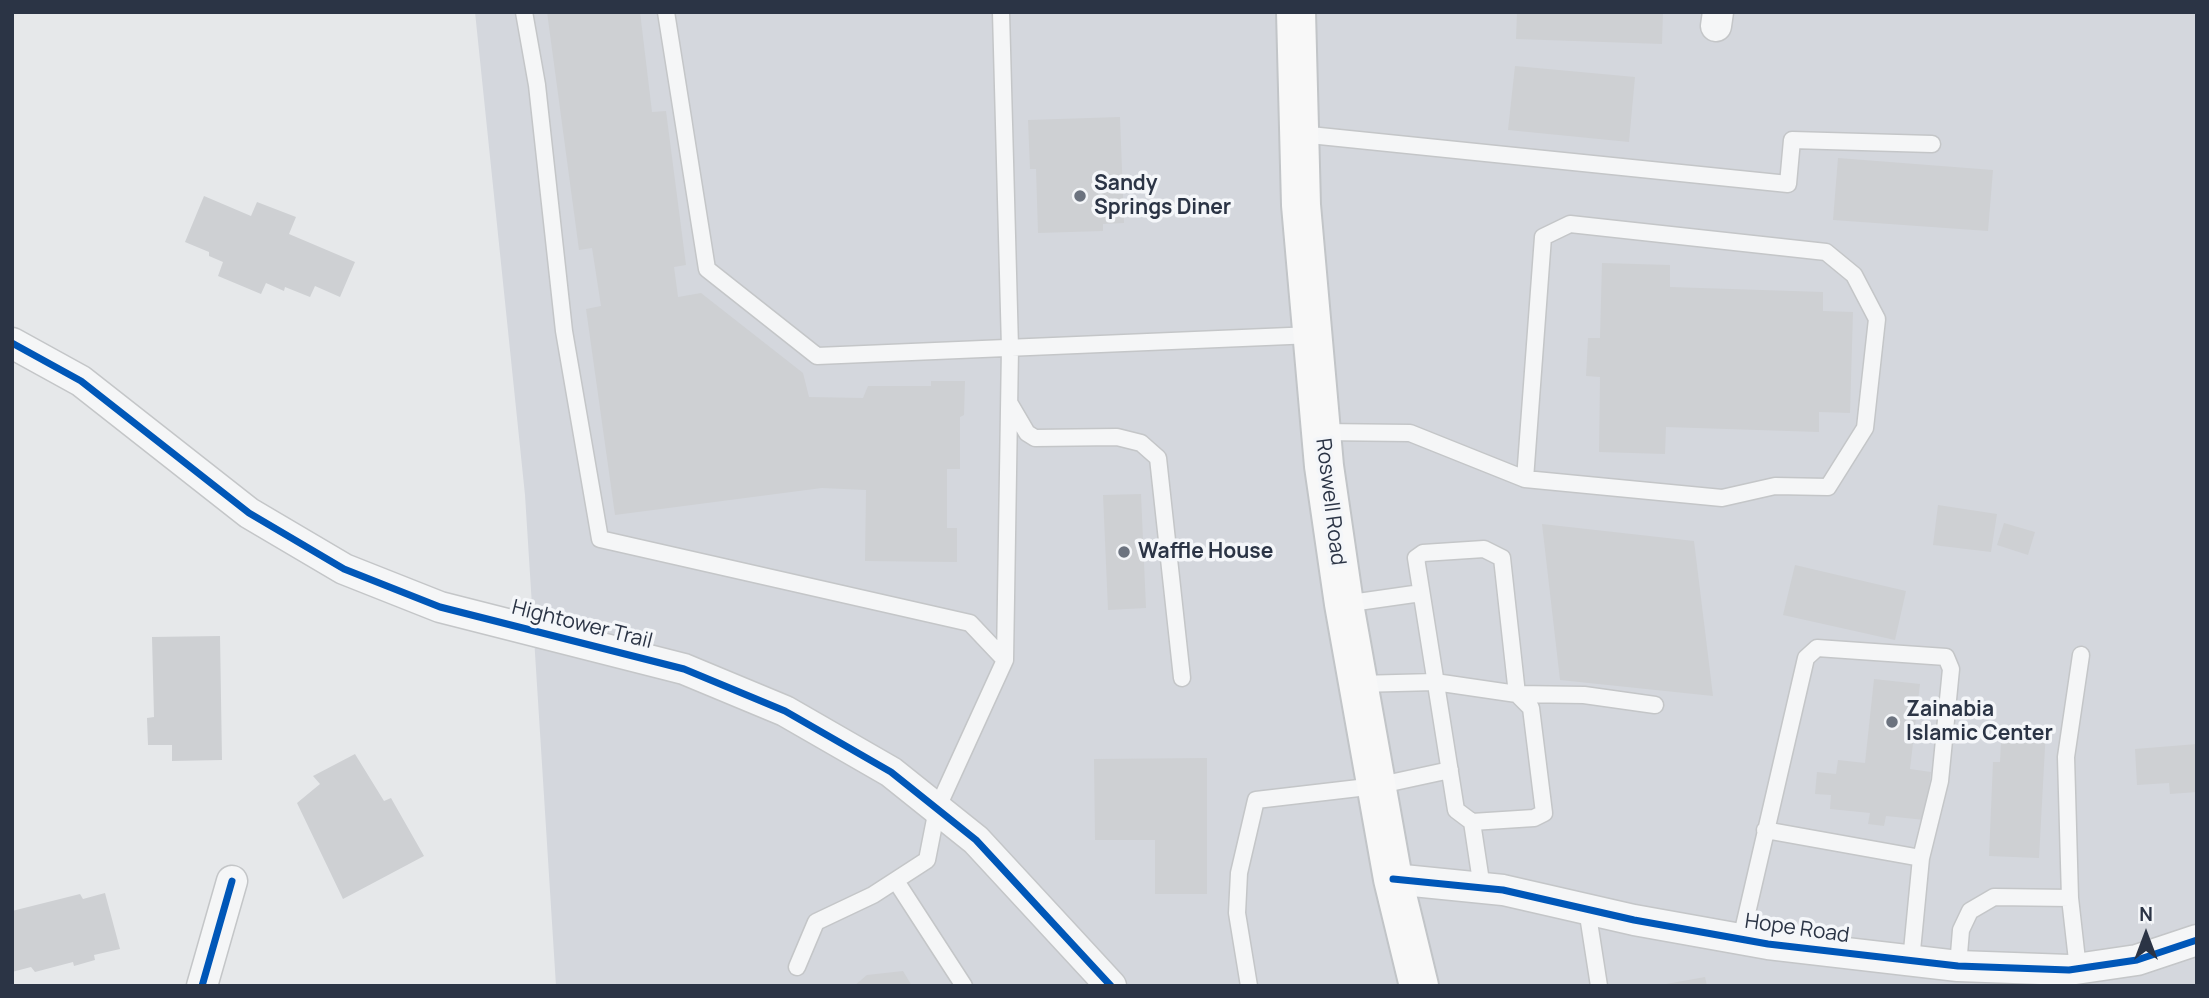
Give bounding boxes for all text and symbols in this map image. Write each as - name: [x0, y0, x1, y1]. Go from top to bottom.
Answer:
- place label: Sandy Springs Diner: [1094, 171, 1231, 221]
- marker: Sandy Springs Diner: [1072, 188, 1088, 204]
- street label: Roswell Road: [1310, 437, 1350, 567]
- place label: Waffle House: [1138, 539, 1273, 565]
- marker: Waffle House: [1116, 544, 1132, 560]
- street label: Hightower Trail: [509, 595, 655, 655]
- place label: Zainabia Islamic Center: [1906, 697, 2053, 747]
- marker: Zainabia Islamic Center: [1884, 714, 1900, 730]
- north arrow: [2111, 900, 2181, 970]
- text: N: [2139, 901, 2153, 927]
- street label: Hope Road: [1743, 909, 1851, 949]

